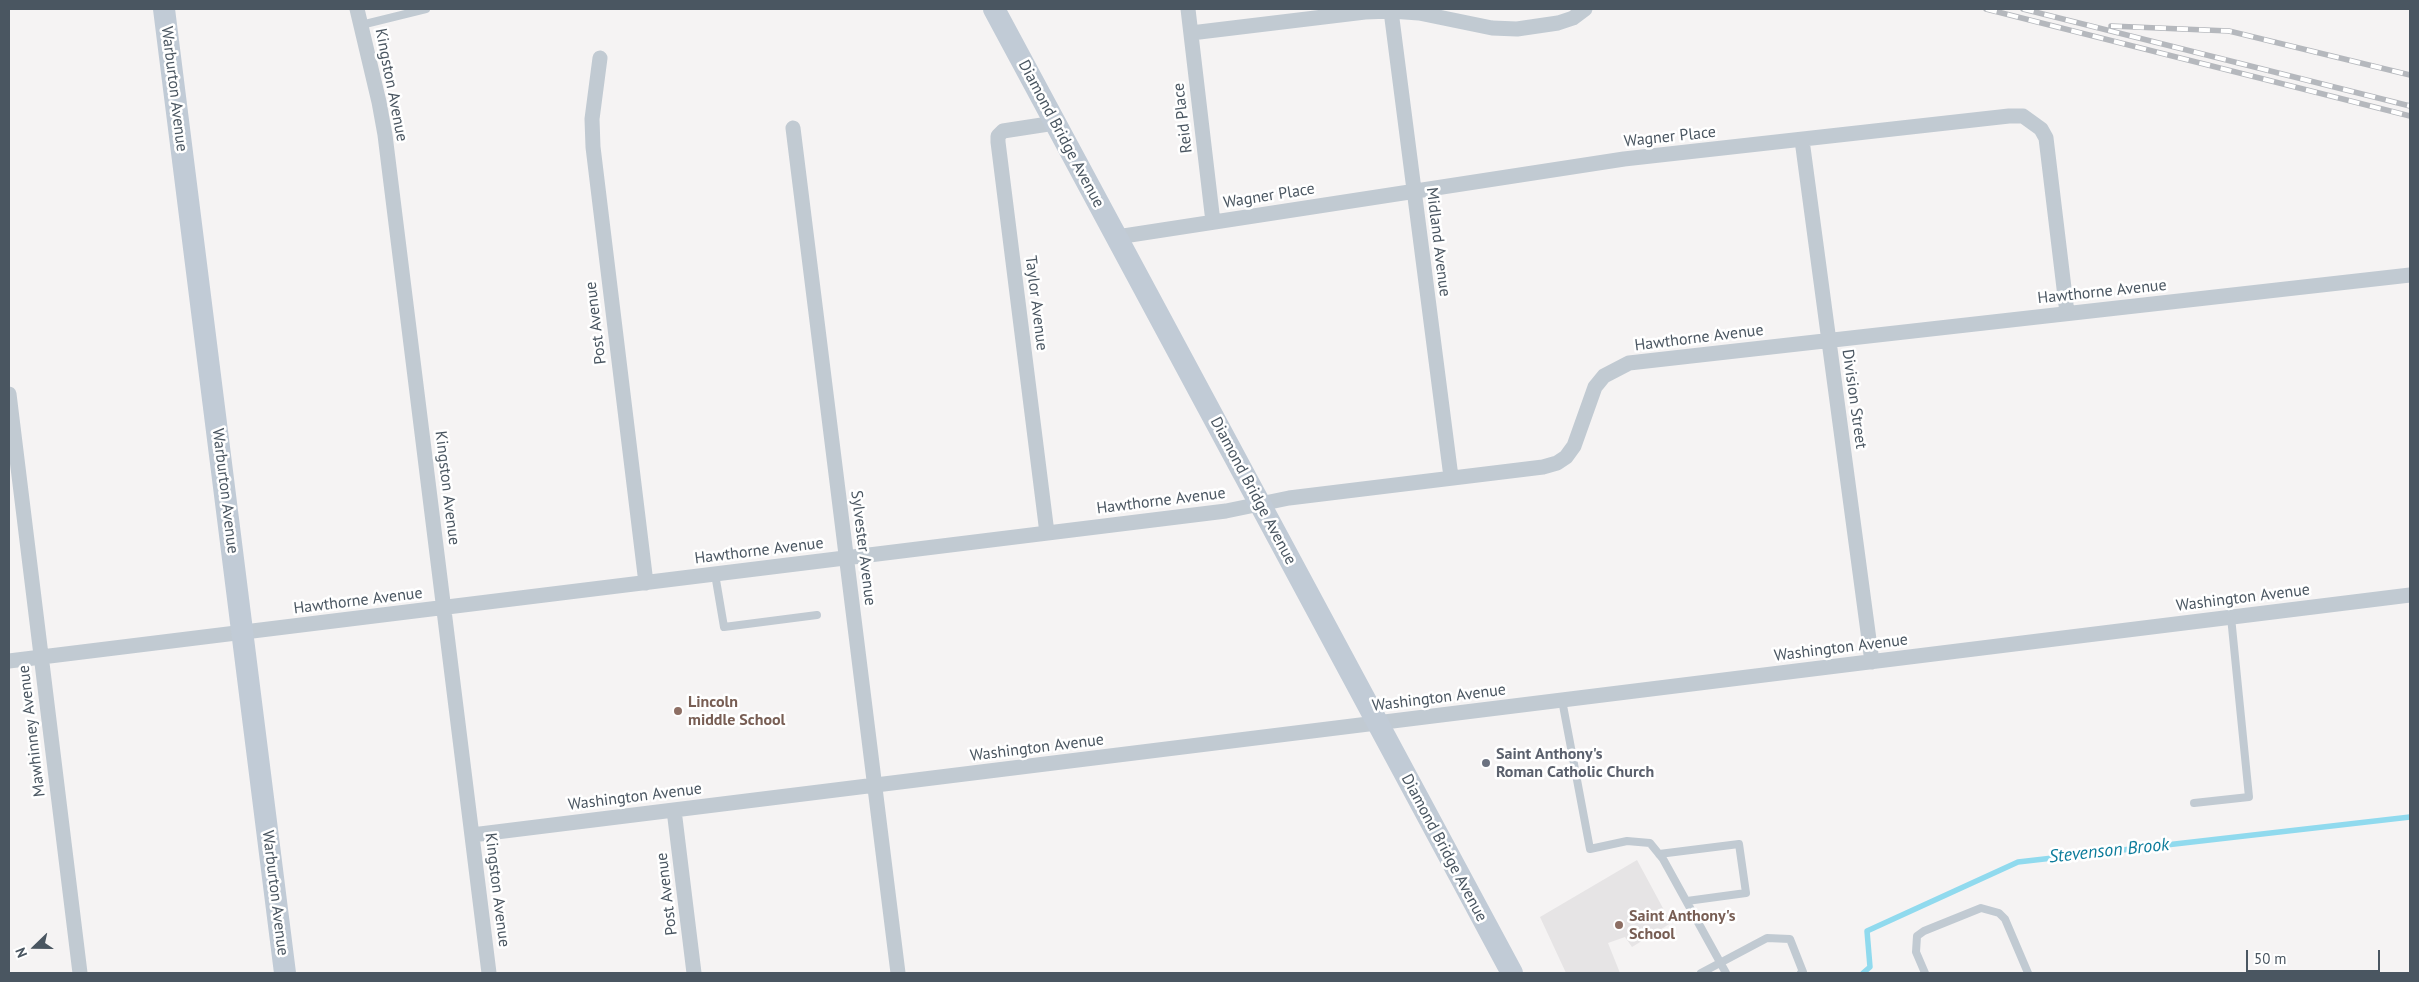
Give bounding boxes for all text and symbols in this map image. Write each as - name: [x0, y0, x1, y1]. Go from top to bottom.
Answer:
- street label: Warburton Avenue: [157, 25, 191, 153]
- street label: Kingston Avenue: [371, 27, 411, 143]
- street label: Diamond Bridge Avenue: [1014, 57, 1108, 211]
- street label: Reid Place: [1169, 82, 1197, 154]
- street label: Wagner Place: [1623, 123, 1717, 151]
- street label: Wagner Place: [1222, 179, 1316, 213]
- street label: Midland Avenue: [1422, 186, 1454, 298]
- street label: Taylor Avenue: [1021, 254, 1051, 352]
- street label: Hawthorne Avenue: [2036, 276, 2168, 308]
- street label: Post Avenue: [581, 280, 611, 366]
- street label: Hawthorne Avenue: [1633, 321, 1765, 355]
- street label: Division Street: [1838, 348, 1870, 450]
- street label: Diamond Bridge Avenue: [1206, 414, 1300, 568]
- street label: Warburton Avenue: [208, 427, 242, 555]
- street label: Kingston Avenue: [430, 430, 464, 546]
- street label: Hawthorne Avenue: [1095, 484, 1227, 518]
- street label: Sylvester Avenue: [846, 489, 880, 607]
- street label: Hawthorne Avenue: [693, 534, 825, 568]
- street label: Washington Avenue: [2175, 580, 2311, 616]
- street label: Hawthorne Avenue: [292, 584, 424, 618]
- street label: Washington Avenue: [1773, 630, 1909, 666]
- street label: Mawhinney Avenue: [14, 664, 50, 798]
- street label: Washington Avenue: [1371, 680, 1507, 716]
- place label: Lincoln middle School: [688, 692, 785, 730]
- marker: Lincoln middle School: [672, 705, 684, 717]
- street label: Washington Avenue: [969, 730, 1105, 766]
- place label: Saint Anthony's Roman Catholic Church: [1496, 744, 1654, 782]
- marker: Saint Anthony's Roman Catholic Church: [1480, 757, 1492, 769]
- street label: Diamond Bridge Avenue: [1397, 771, 1491, 925]
- street label: Washington Avenue: [567, 779, 703, 815]
- street label: Warburton Avenue: [258, 829, 292, 957]
- street label: Kingston Avenue: [480, 832, 514, 948]
- water label: Stevenson Brook: [2048, 834, 2170, 868]
- street label: Post Avenue: [652, 851, 682, 937]
- place label: Saint Anthony's School: [1629, 906, 1735, 944]
- marker: Saint Anthony's School: [1613, 919, 1625, 931]
- north arrow: [10, 922, 60, 972]
- scale bar: [2249, 940, 2383, 972]
- text: N: [11, 945, 31, 960]
- text: 50 m: [2254, 949, 2287, 968]

